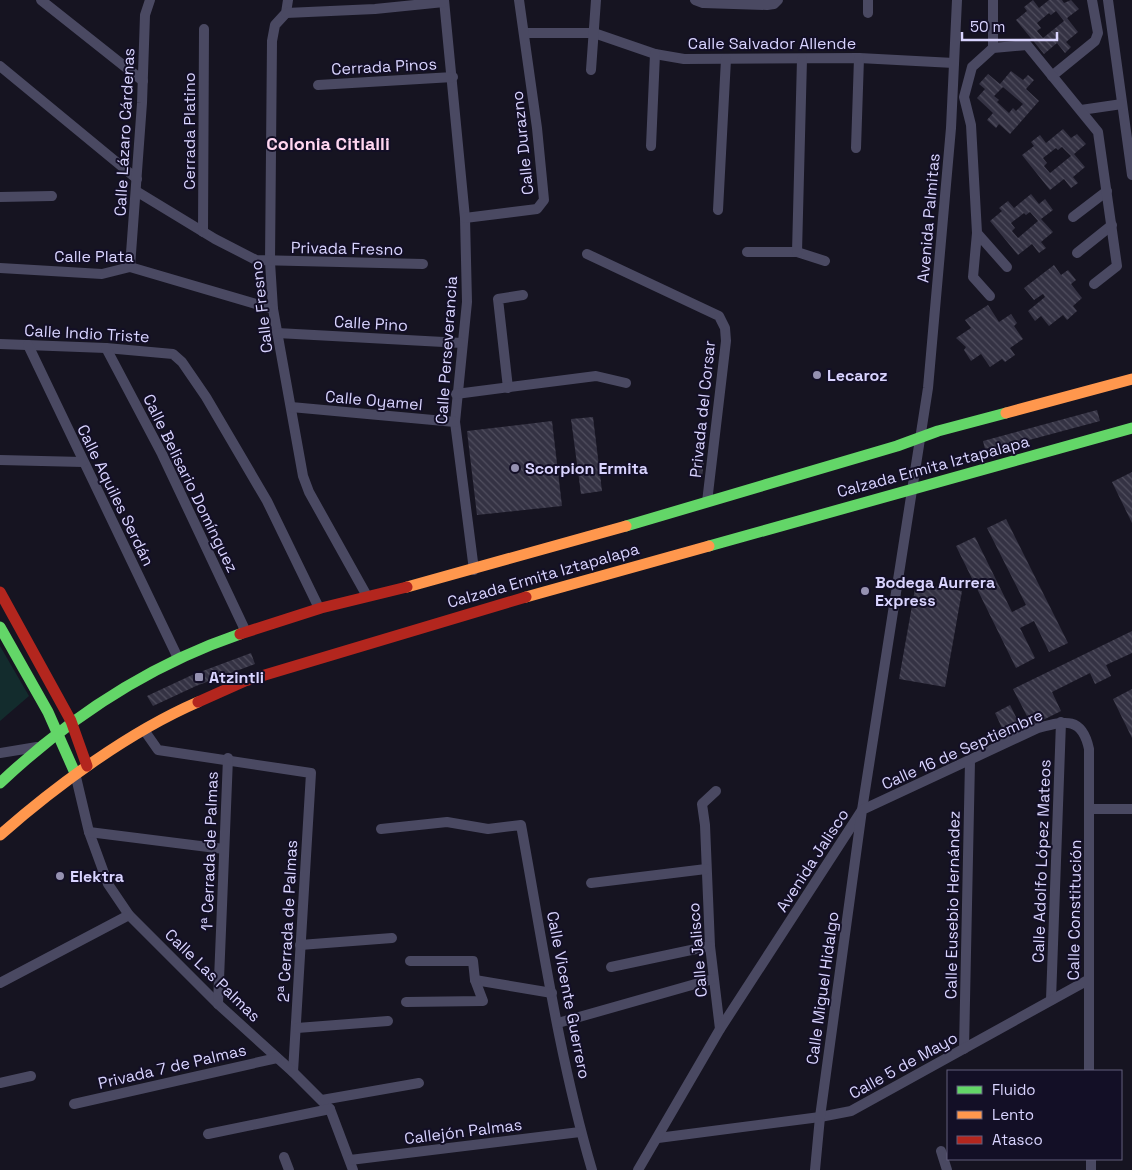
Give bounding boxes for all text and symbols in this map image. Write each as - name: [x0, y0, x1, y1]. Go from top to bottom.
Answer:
- scale bar: [962, 10, 1057, 42]
- text: 50 m: [970, 17, 1005, 36]
- street label: Calle Salvador Allende: [688, 33, 856, 54]
- street label: Calle Lázaro Cárdenas: [110, 47, 139, 217]
- street label: Cerrada Pinos: [331, 53, 437, 80]
- street label: Cerrada Platino: [179, 72, 200, 190]
- street label: Calle Durazno: [507, 90, 538, 196]
- district label: Colonia Citlalli: [266, 132, 390, 155]
- street label: Avenida Palmitas: [912, 152, 945, 284]
- street label: Privada Fresno: [291, 237, 403, 260]
- street label: Calle Plata: [54, 246, 134, 267]
- street label: Calle Fresno: [245, 260, 278, 354]
- street label: Calle Perseverancia: [431, 275, 462, 425]
- street label: Calle Pino: [333, 311, 409, 336]
- street label: Calle Indio Triste: [24, 320, 150, 347]
- street label: Privada del Corsar: [685, 339, 720, 479]
- place label: Lecaroz: [827, 365, 888, 386]
- marker: Lecaroz: [811, 369, 823, 381]
- street label: Calle Oyamel: [324, 386, 424, 415]
- street label: Calle Belisario Domínguez: [138, 391, 243, 576]
- street label: Calle Aquiles Serdán: [72, 421, 159, 569]
- street label: Calzada Ermita Iztapalapa: [835, 431, 1032, 502]
- place label: Scorpion Ermita: [525, 458, 648, 479]
- marker: Scorpion Ermita: [509, 462, 521, 474]
- street label: Calzada Ermita Iztapalapa: [445, 538, 641, 613]
- place label: Bodega Aurrera Express: [875, 572, 995, 611]
- marker: Bodega Aurrera Express: [859, 585, 871, 597]
- place label: Atzintli: [209, 667, 264, 688]
- marker: Atzintli: [193, 671, 205, 683]
- street label: Calle 16 de Septiembre: [878, 704, 1046, 795]
- street label: Calle Adolfo López Mateos: [1027, 759, 1056, 963]
- street label: 1ª Cerrada de Palmas: [196, 771, 223, 931]
- street label: Avenida Jalisco: [771, 805, 854, 916]
- street label: Calle Eusebio Hernández: [940, 811, 965, 999]
- street label: 2ª Cerrada de Palmas: [273, 839, 302, 1003]
- street label: Calle Constitución: [1063, 839, 1086, 981]
- place label: Elektra: [70, 866, 124, 887]
- marker: Elektra: [54, 870, 66, 882]
- street label: Calle Jalisco: [683, 902, 712, 998]
- street label: Calle Vicente Guerrero: [542, 909, 595, 1081]
- street label: Calle Miguel Hidalgo: [801, 910, 844, 1066]
- street label: Calle Las Palmas: [160, 924, 265, 1026]
- street label: Calle 5 de Mayo: [845, 1027, 961, 1104]
- street label: Privada 7 de Palmas: [96, 1039, 248, 1094]
- legend: [947, 1070, 1122, 1160]
- text: Fluido: [992, 1080, 1036, 1099]
- text: Lento: [992, 1105, 1034, 1124]
- street label: Callejón Palmas: [403, 1114, 523, 1149]
- text: Atasco: [992, 1130, 1043, 1149]

